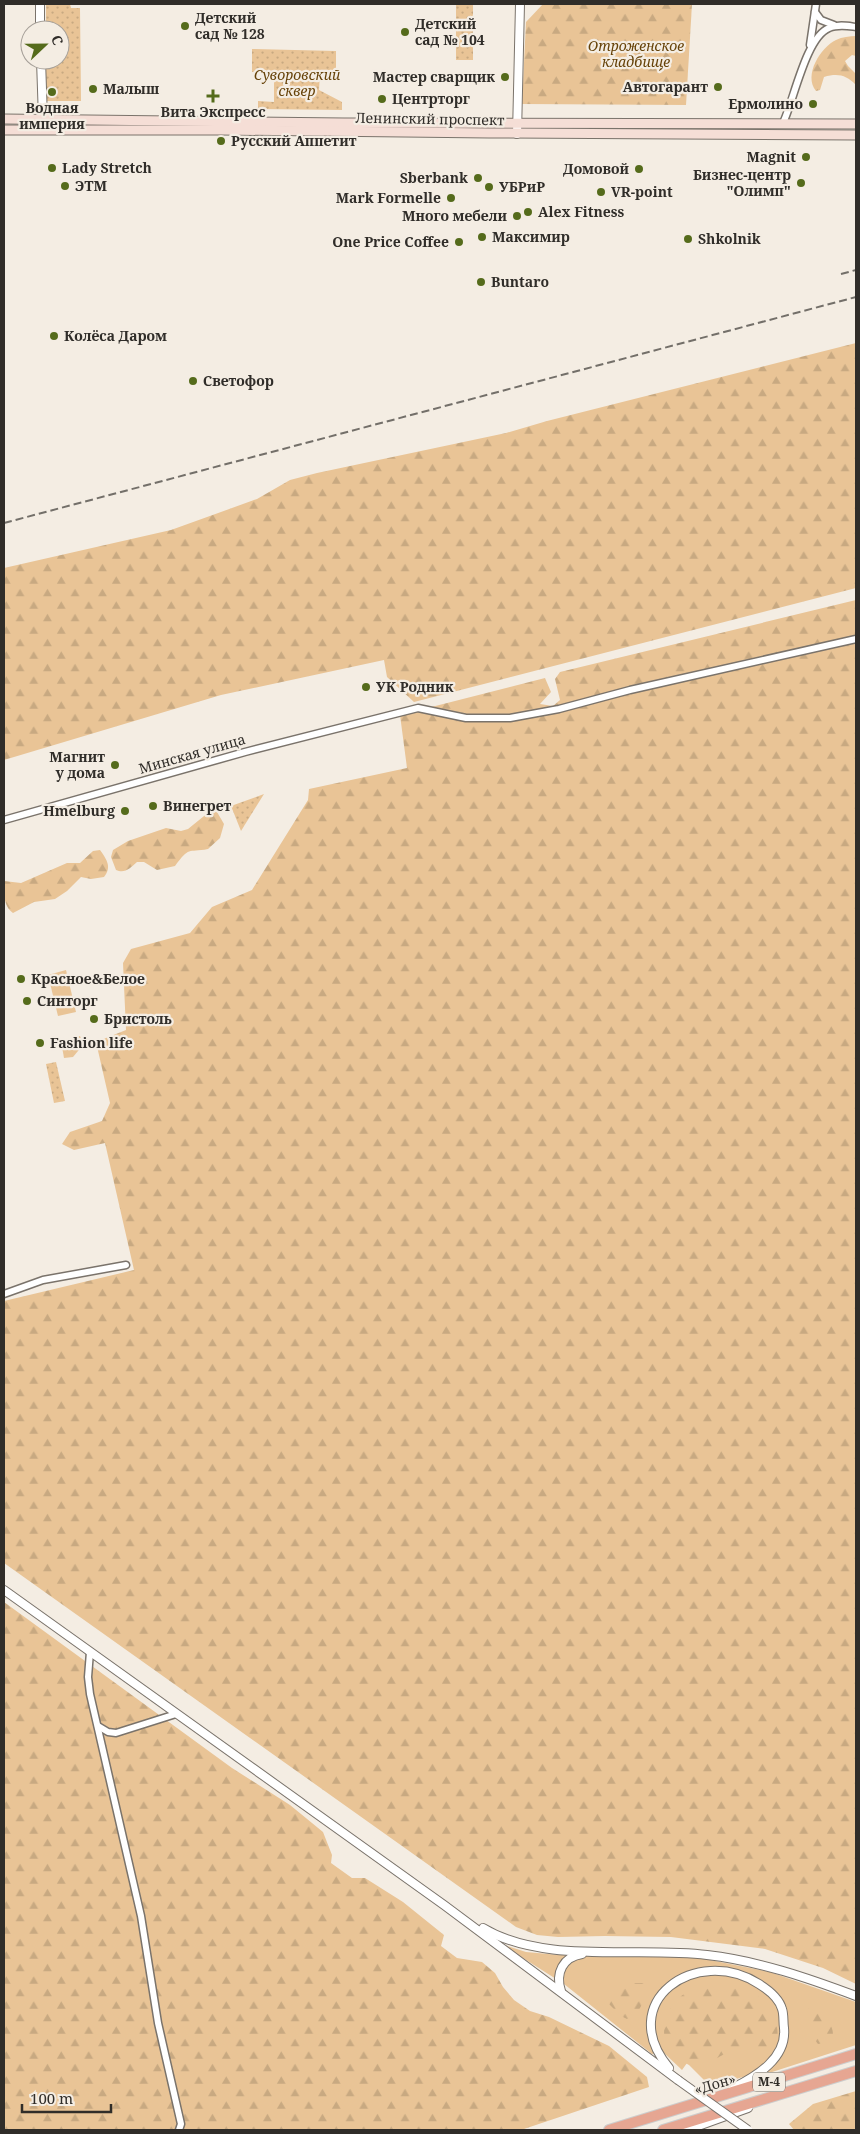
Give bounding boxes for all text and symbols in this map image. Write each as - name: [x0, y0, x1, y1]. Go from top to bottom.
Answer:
- place label: Детский сад № 128: [195, 8, 265, 43]
- place label: Детский сад № 104: [415, 14, 485, 49]
- north arrow: [20, 20, 70, 70]
- marker: Детский сад № 128: [179, 20, 191, 32]
- marker: Детский сад № 104: [399, 26, 411, 38]
- text: С: [47, 32, 68, 48]
- park label: Отроженское кладбище: [588, 36, 684, 71]
- park label: Суворовский сквер: [254, 65, 341, 100]
- place label: Мастер сварщик: [373, 67, 495, 86]
- marker: Мастер сварщик: [499, 71, 511, 83]
- place label: Автогарант: [623, 77, 708, 96]
- place label: Малыш: [103, 79, 160, 98]
- marker: Автогарант: [712, 81, 724, 93]
- marker: Малыш: [87, 83, 99, 95]
- marker: Водная империя: [46, 86, 58, 98]
- place label: Центрторг: [392, 89, 470, 108]
- marker: Вита Экспресс: [207, 90, 219, 102]
- marker: Центрторг: [376, 93, 388, 105]
- place label: Ермолино: [728, 94, 803, 113]
- place label: Водная империя: [19, 98, 85, 133]
- marker: Ермолино: [807, 98, 819, 110]
- place label: Вита Экспресс: [160, 102, 266, 121]
- street label: Ленинский проспект: [355, 108, 505, 129]
- place label: Русский Аппетит: [231, 131, 357, 150]
- marker: Русский Аппетит: [215, 135, 227, 147]
- place label: Magnit: [746, 147, 796, 166]
- marker: Magnit: [800, 151, 812, 163]
- place label: Lady Stretch: [62, 158, 152, 177]
- place label: Домовой: [563, 159, 629, 178]
- marker: Lady Stretch: [46, 162, 58, 174]
- marker: Домовой: [633, 163, 645, 175]
- place label: Бизнес-центр "Олимп": [693, 165, 791, 200]
- place label: Sberbank: [400, 168, 468, 187]
- marker: Sberbank: [472, 172, 484, 184]
- place label: ЭТМ: [75, 176, 108, 195]
- place label: УБРиР: [499, 177, 545, 196]
- marker: Бизнес-центр "Олимп": [795, 177, 807, 189]
- marker: ЭТМ: [59, 180, 71, 192]
- marker: УБРиР: [483, 181, 495, 193]
- place label: VR-point: [611, 182, 673, 201]
- marker: VR-point: [595, 186, 607, 198]
- place label: Mark Formelle: [336, 188, 441, 207]
- marker: Mark Formelle: [445, 192, 457, 204]
- place label: Alex Fitness: [538, 202, 625, 221]
- place label: Много мебели: [402, 206, 507, 225]
- marker: Alex Fitness: [522, 206, 534, 218]
- marker: Много мебели: [511, 210, 523, 222]
- place label: Максимир: [492, 227, 570, 246]
- place label: Shkolnik: [698, 229, 761, 248]
- marker: Максимир: [476, 231, 488, 243]
- place label: One Price Coffee: [332, 232, 449, 251]
- marker: Shkolnik: [682, 233, 694, 245]
- marker: One Price Coffee: [453, 236, 465, 248]
- place label: Buntaro: [491, 272, 549, 291]
- marker: Buntaro: [475, 276, 487, 288]
- place label: Колёса Даром: [64, 326, 167, 345]
- marker: Колёса Даром: [48, 330, 60, 342]
- place label: Светофор: [203, 371, 274, 390]
- marker: Светофор: [187, 375, 199, 387]
- place label: УК Родник: [376, 677, 454, 696]
- marker: УК Родник: [360, 681, 372, 693]
- street label: Минская улица: [136, 729, 247, 778]
- place label: Магнит у дома: [49, 747, 105, 782]
- marker: Магнит у дома: [109, 759, 121, 771]
- place label: Винегрет: [163, 796, 232, 815]
- marker: Винегрет: [147, 800, 159, 812]
- place label: Hmelburg: [43, 801, 115, 820]
- marker: Hmelburg: [119, 805, 131, 817]
- place label: Красное&Белое: [31, 969, 145, 988]
- marker: Красное&Белое: [15, 973, 27, 985]
- place label: Синторг: [37, 991, 98, 1010]
- marker: Синторг: [21, 995, 33, 1007]
- place label: Бристоль: [104, 1009, 172, 1028]
- marker: Бристоль: [88, 1013, 100, 1025]
- place label: Fashion life: [50, 1033, 133, 1052]
- marker: Fashion life: [34, 1037, 46, 1049]
- street label: «Дон»: [692, 2069, 738, 2098]
- road number: М-4: [753, 2072, 785, 2092]
- scale bar: [22, 2082, 111, 2114]
- text: 100 m: [30, 2088, 73, 2108]

